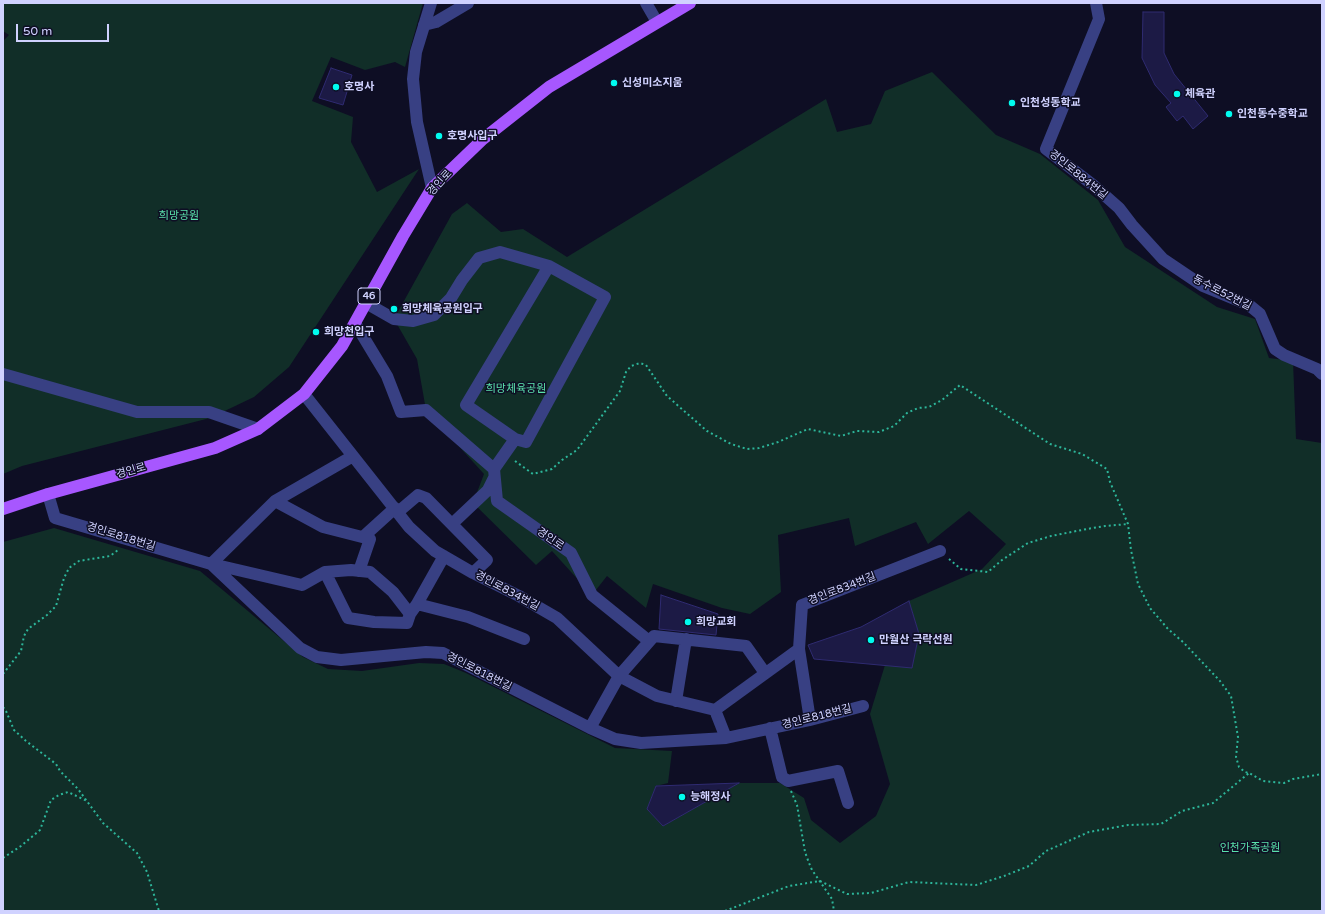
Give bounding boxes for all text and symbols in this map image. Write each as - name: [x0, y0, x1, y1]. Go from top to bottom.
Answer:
- scale bar: [18, 16, 111, 42]
- text: 50 m: [23, 24, 52, 38]
- place label: 신성미소지움: [622, 76, 683, 90]
- marker: 신성미소지움: [609, 78, 619, 88]
- place label: 호명사: [344, 80, 374, 94]
- marker: 호명사: [331, 82, 341, 92]
- place label: 체육관: [1185, 87, 1215, 101]
- marker: 체육관: [1172, 89, 1182, 99]
- place label: 인천성동학교: [1020, 96, 1081, 110]
- marker: 인천성동학교: [1007, 98, 1017, 108]
- place label: 인천동수중학교: [1237, 107, 1308, 121]
- marker: 인천동수중학교: [1224, 109, 1234, 119]
- place label: 호명사입구: [447, 129, 498, 143]
- marker: 호명사입구: [434, 131, 444, 141]
- street label: 경인로884번길: [1046, 147, 1110, 203]
- street label: 경인로: [425, 167, 455, 199]
- park label: 희망공원: [159, 209, 199, 223]
- street label: 동수로52번길: [1190, 272, 1254, 314]
- road number: 46: [358, 288, 380, 304]
- place label: 희망체육공원입구: [402, 302, 483, 316]
- marker: 희망체육공원입구: [389, 304, 399, 314]
- place label: 희망천입구: [324, 325, 375, 339]
- marker: 희망천입구: [311, 327, 321, 337]
- park label: 희망체육공원: [486, 382, 546, 396]
- street label: 경인로: [115, 460, 147, 482]
- street label: 경인로818번길: [85, 520, 157, 554]
- street label: 경인로: [534, 525, 566, 553]
- street label: 경인로834번길: [472, 568, 542, 614]
- street label: 경인로834번길: [806, 570, 878, 608]
- place label: 희망교회: [696, 615, 736, 629]
- marker: 희망교회: [683, 617, 693, 627]
- place label: 만월산 극락선원: [879, 633, 953, 647]
- marker: 만월산 극락선원: [866, 635, 876, 645]
- street label: 경인로818번길: [444, 650, 514, 694]
- street label: 경인로818번길: [781, 702, 853, 732]
- place label: 능해정사: [690, 790, 730, 804]
- marker: 능해정사: [677, 792, 687, 802]
- park label: 인천가족공원: [1220, 841, 1280, 855]

